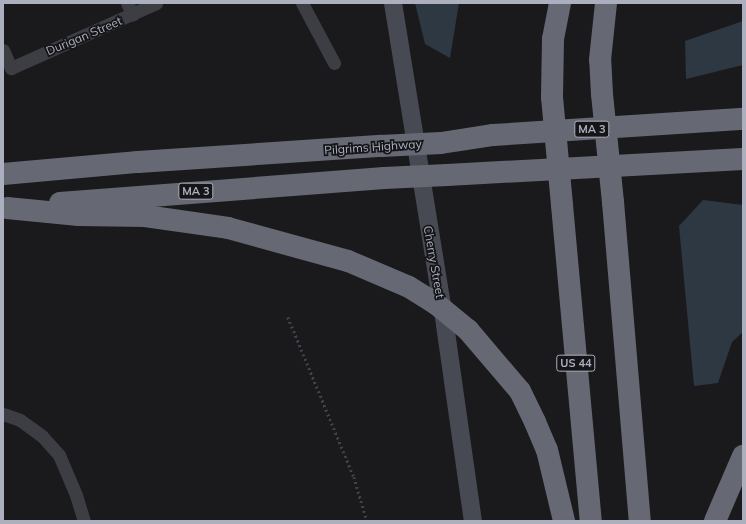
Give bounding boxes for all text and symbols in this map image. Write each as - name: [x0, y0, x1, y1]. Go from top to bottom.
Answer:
- street label: Durigan Street: [44, 14, 124, 58]
- road number: MA 3: [574, 120, 610, 138]
- street label: Pilgrims Highway: [324, 136, 422, 158]
- road number: MA 3: [178, 182, 214, 200]
- street label: Cherry Street: [421, 225, 447, 299]
- road number: US 44: [556, 354, 596, 372]

